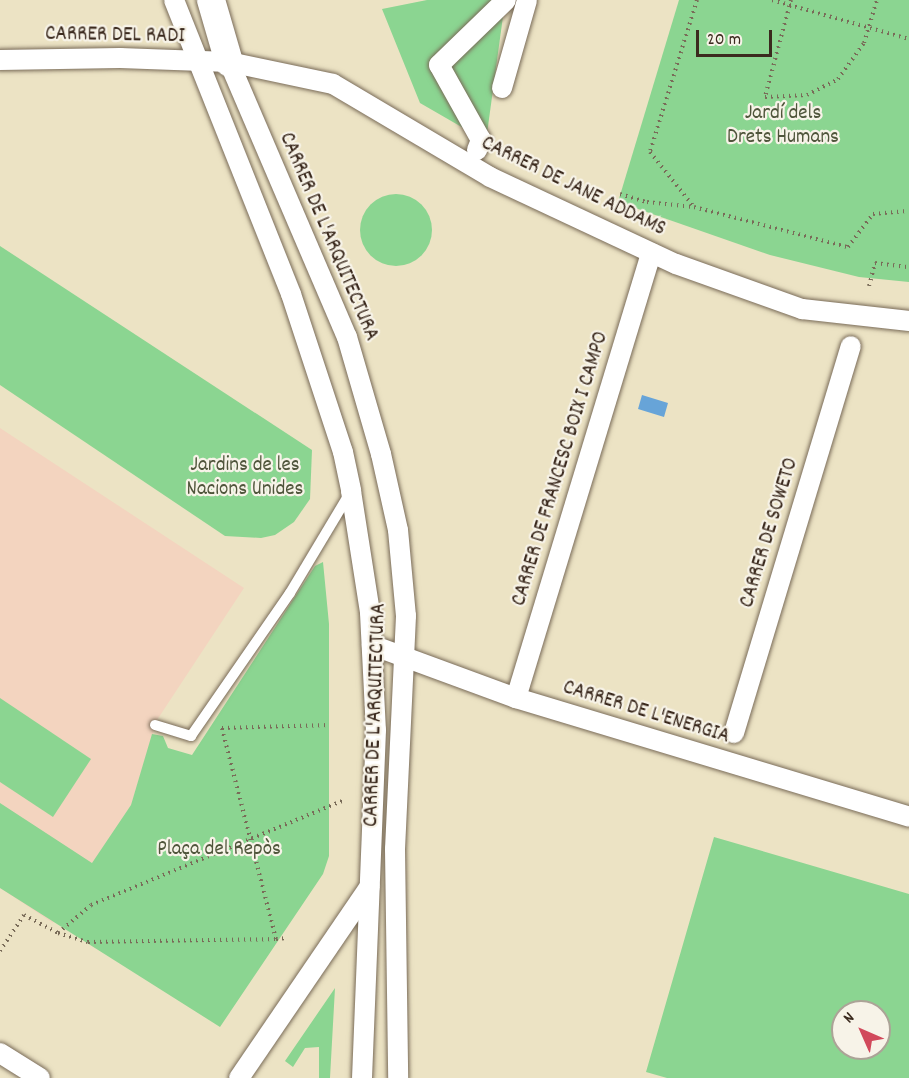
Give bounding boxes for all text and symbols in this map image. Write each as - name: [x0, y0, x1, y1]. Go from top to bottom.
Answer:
- scale bar: [699, 18, 776, 56]
- street label: CARRER DEL RADI: [45, 22, 185, 50]
- text: 20 m: [707, 28, 741, 53]
- park label: Jardí dels Drets Humans: [727, 101, 839, 151]
- street label: CARRER DE L'ARQUITECTURA: [273, 129, 383, 345]
- street label: CARRER DE JANE ADDAMS: [477, 131, 669, 243]
- street label: CARRER DE FRANCESC BOIX I CAMPO: [507, 329, 615, 609]
- park label: Jardins de les Nacions Unides: [187, 453, 303, 503]
- street label: CARRER DE SOWETO: [735, 455, 805, 611]
- street label: CARRER DE L'ARQUITECTURA: [360, 603, 392, 827]
- street label: CARRER DE L'ENERGIA: [560, 676, 732, 750]
- park label: Plaça del Repòs: [157, 837, 281, 863]
- north arrow: [831, 1000, 891, 1060]
- text: N: [838, 1007, 860, 1029]

